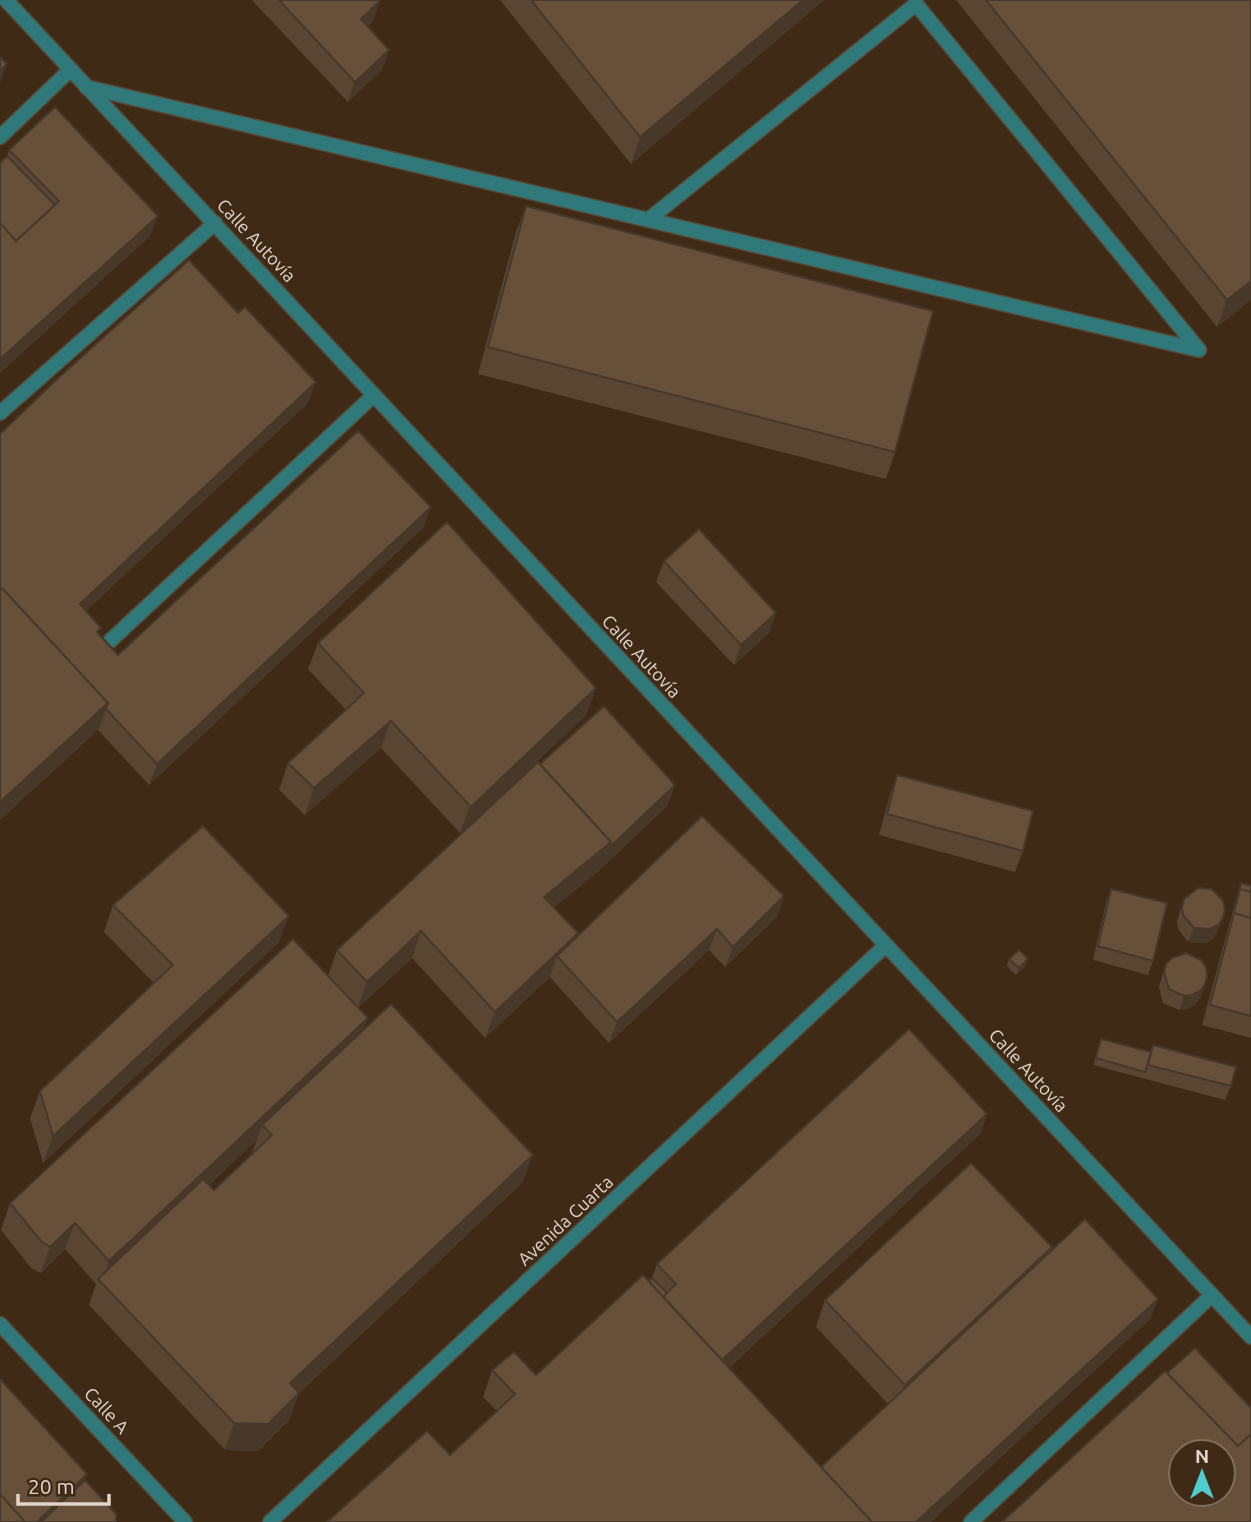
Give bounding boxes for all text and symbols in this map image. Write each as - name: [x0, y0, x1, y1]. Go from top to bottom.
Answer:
- street label: Calle Autovía: [214, 195, 300, 285]
- street label: Calle Autovía: [599, 611, 685, 701]
- street label: Calle Autovía: [986, 1025, 1072, 1115]
- street label: Avenida Cuarta: [513, 1171, 617, 1269]
- street label: Calle A: [81, 1383, 133, 1437]
- north arrow: [1167, 1438, 1237, 1508]
- text: N: [1195, 1445, 1209, 1467]
- scale bar: [18, 1462, 108, 1506]
- text: 20 m: [28, 1474, 75, 1498]

